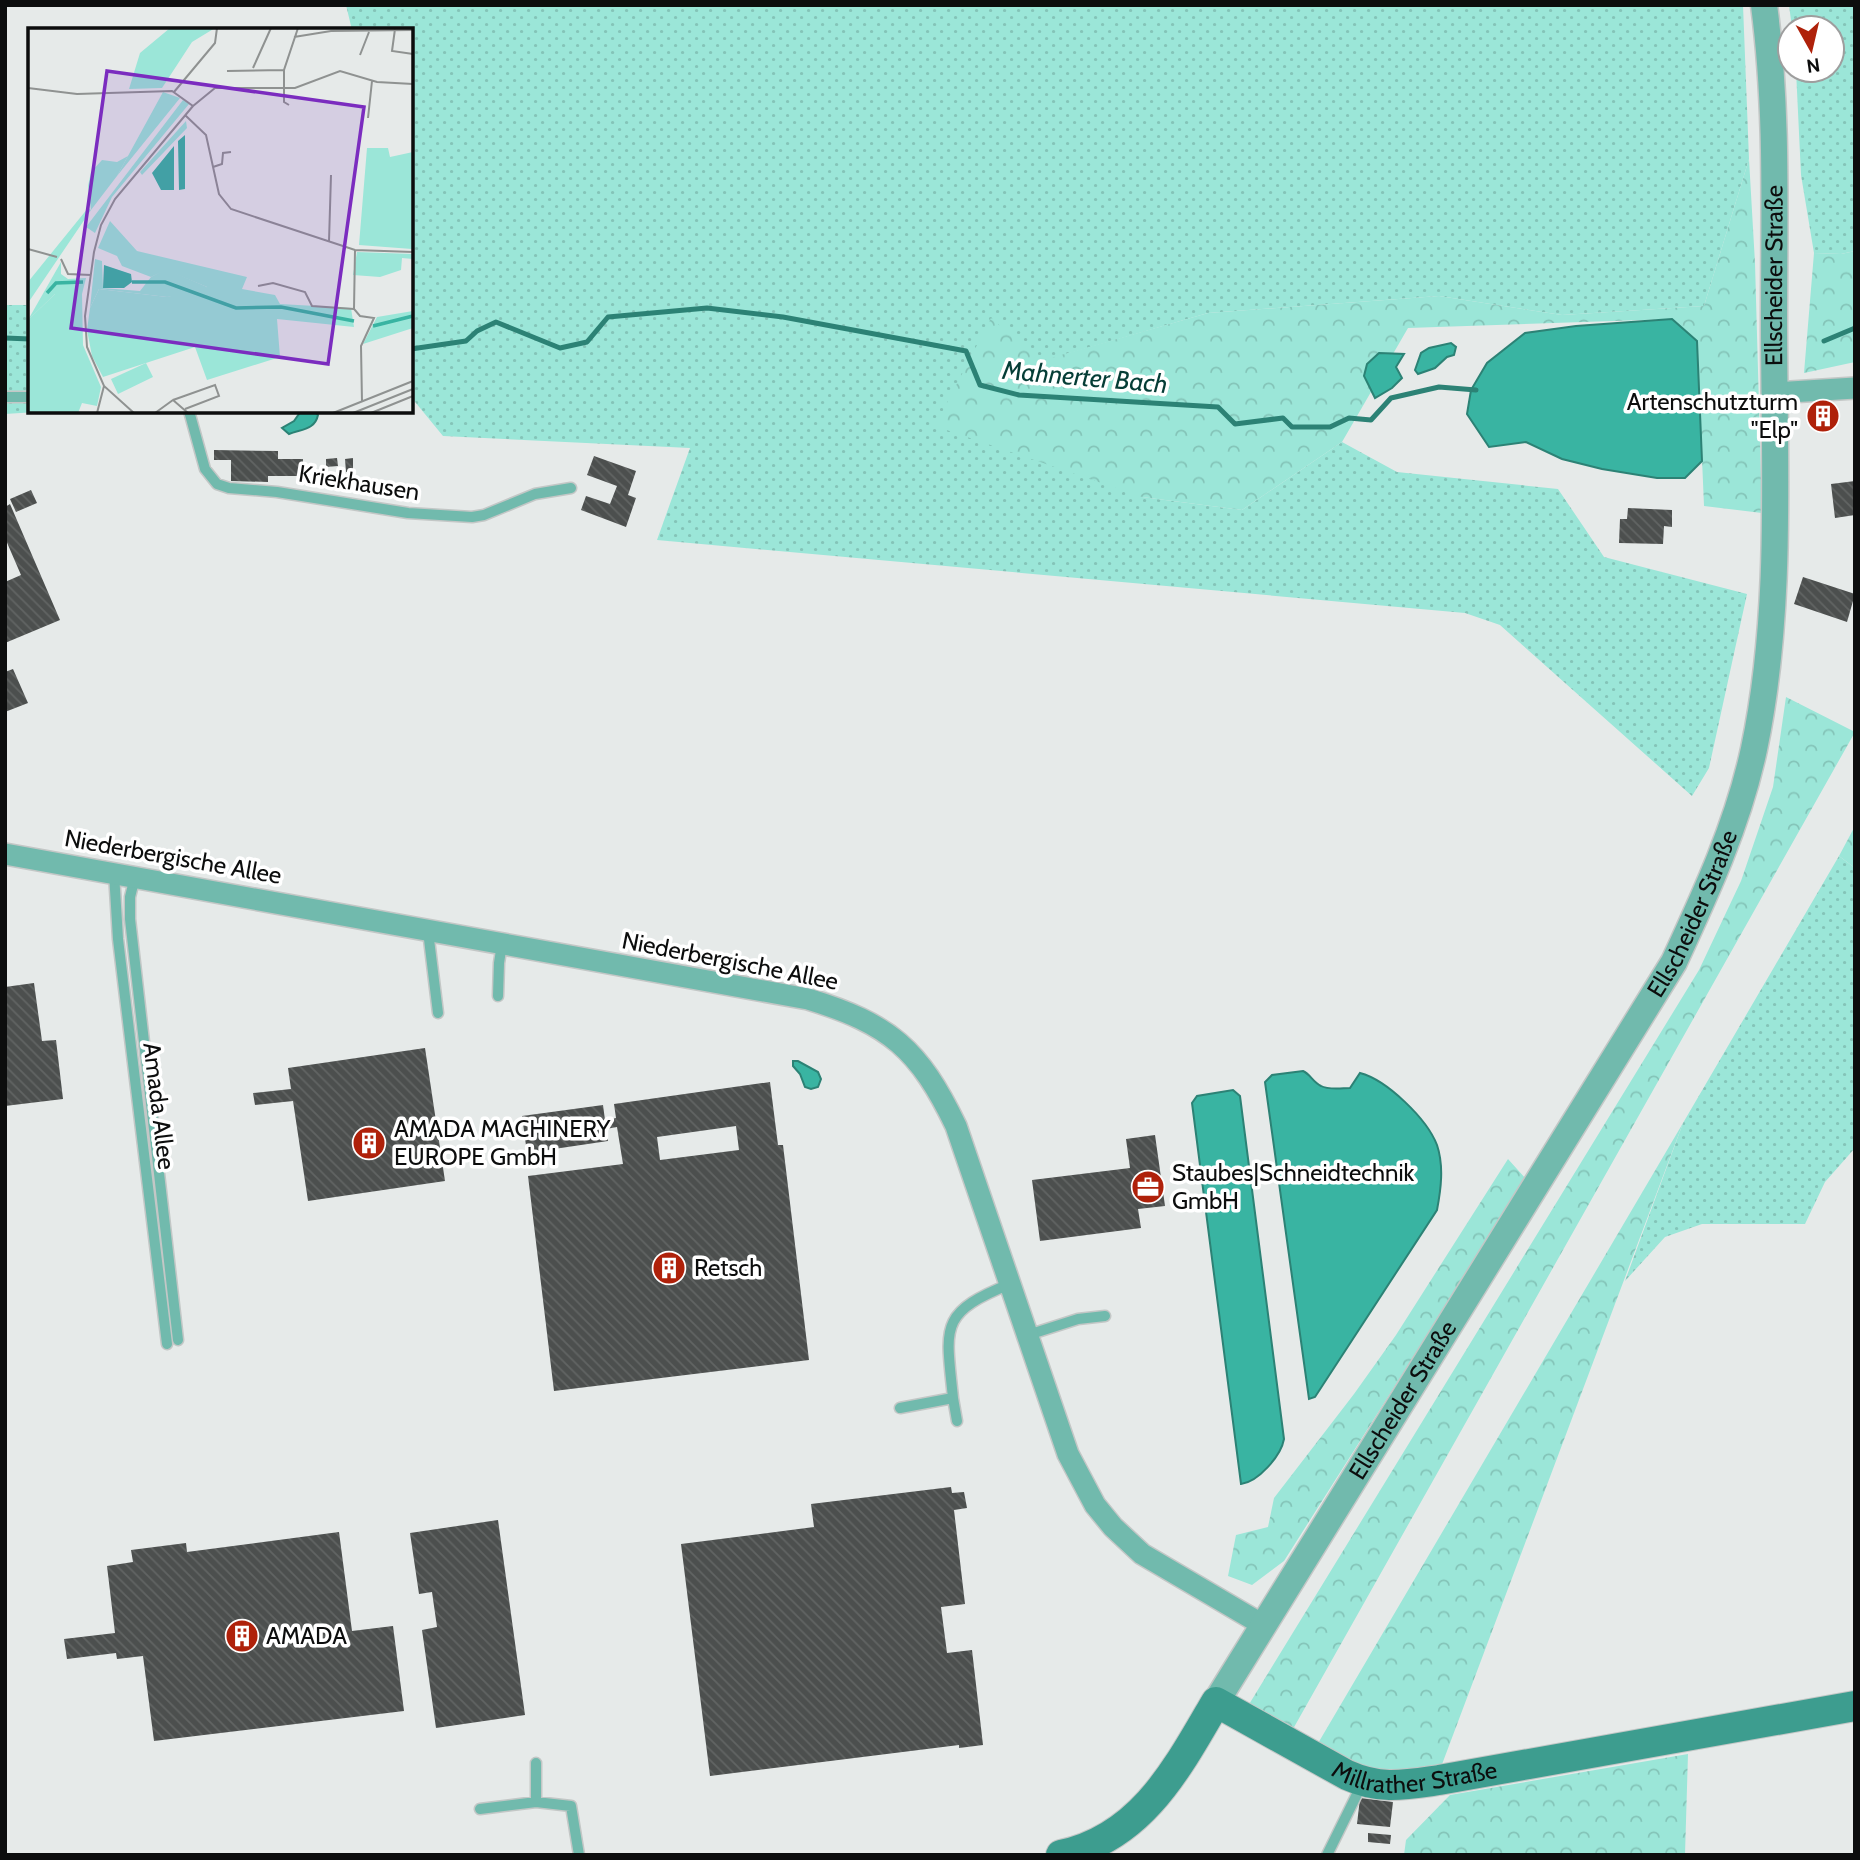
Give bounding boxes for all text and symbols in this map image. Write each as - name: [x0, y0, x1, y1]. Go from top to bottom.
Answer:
- north arrow: [1776, 14, 1846, 84]
- inset map: [28, 28, 413, 413]
- text: N: [1805, 53, 1822, 78]
- street label: Ellscheider Straße: [1759, 185, 1789, 366]
- water label: Mahnerter Bach: [1000, 354, 1169, 400]
- place label: Artenschutzturm "Elp": [1627, 387, 1798, 444]
- building icon: Artenschutzturm "Elp": [1804, 397, 1842, 435]
- street label: Kriekhausen: [297, 459, 422, 506]
- street label: Niederbergische Allee: [62, 823, 284, 890]
- street label: Ellscheider Straße: [1641, 826, 1743, 1002]
- street label: Niederbergische Allee: [619, 925, 841, 996]
- street label: Amada Allee: [137, 1041, 182, 1171]
- place label: AMADA MACHINERY EUROPE GmbH: [394, 1114, 611, 1171]
- building icon: AMADA MACHINERY EUROPE GmbH: [350, 1124, 388, 1162]
- place label: Staubes|Schneidtechnik GmbH: [1172, 1158, 1415, 1215]
- office icon: Staubes|Schneidtechnik GmbH: [1129, 1168, 1167, 1206]
- building icon: Retsch: [650, 1249, 688, 1287]
- place label: Retsch: [694, 1253, 762, 1282]
- street label: Ellscheider Straße: [1342, 1315, 1462, 1485]
- building icon: AMADA: [223, 1617, 261, 1655]
- place label: AMADA: [266, 1621, 347, 1650]
- street label: Millrather Straße: [1327, 1755, 1499, 1799]

